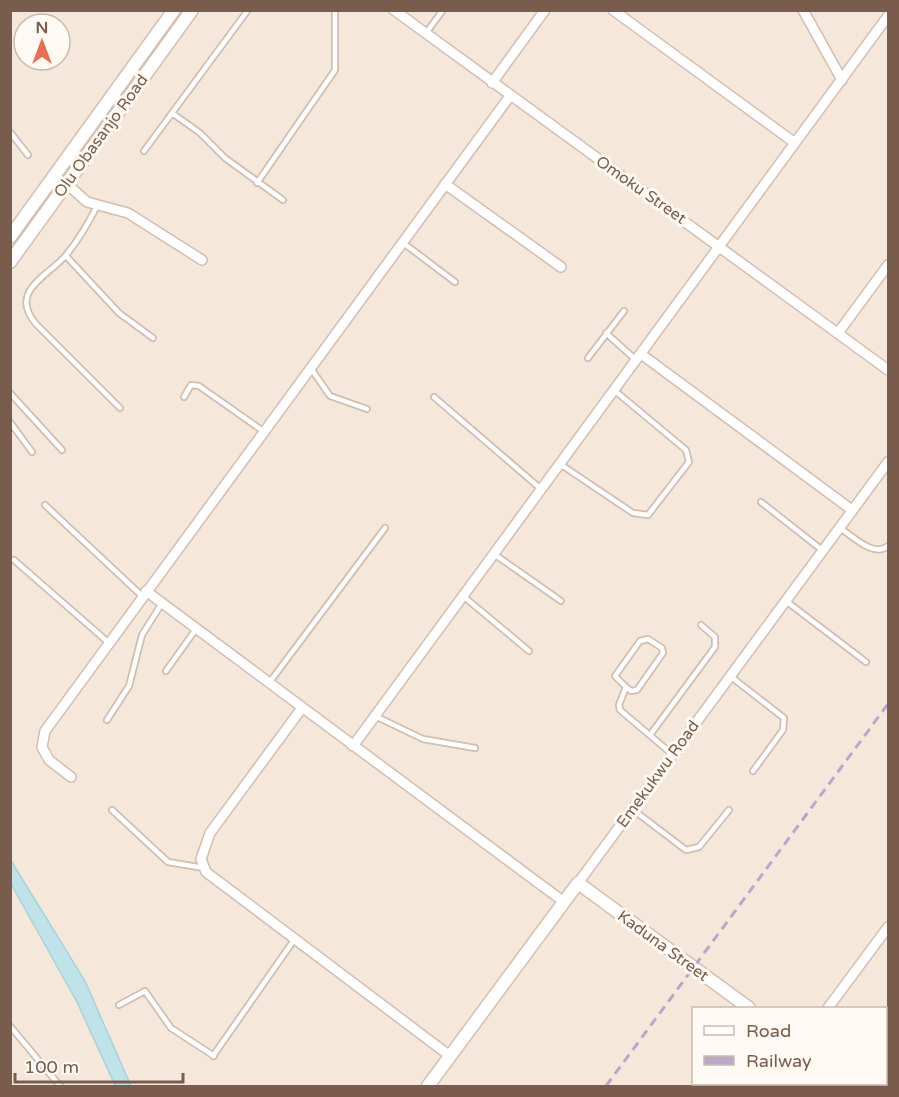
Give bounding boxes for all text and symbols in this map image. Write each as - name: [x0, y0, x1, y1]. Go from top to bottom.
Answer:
- north arrow: [12, 12, 72, 72]
- text: N: [36, 18, 48, 38]
- street label: Olu Obasanjo Road: [50, 71, 152, 201]
- street label: Omoku Street: [592, 152, 690, 228]
- street label: Emekukwu Road: [612, 716, 704, 832]
- street label: Kaduna Street: [613, 906, 713, 986]
- legend: [692, 1007, 887, 1085]
- text: Road: [746, 1020, 791, 1042]
- scale bar: [15, 1046, 183, 1084]
- text: Railway: [746, 1050, 812, 1072]
- text: 100 m: [24, 1056, 79, 1078]

